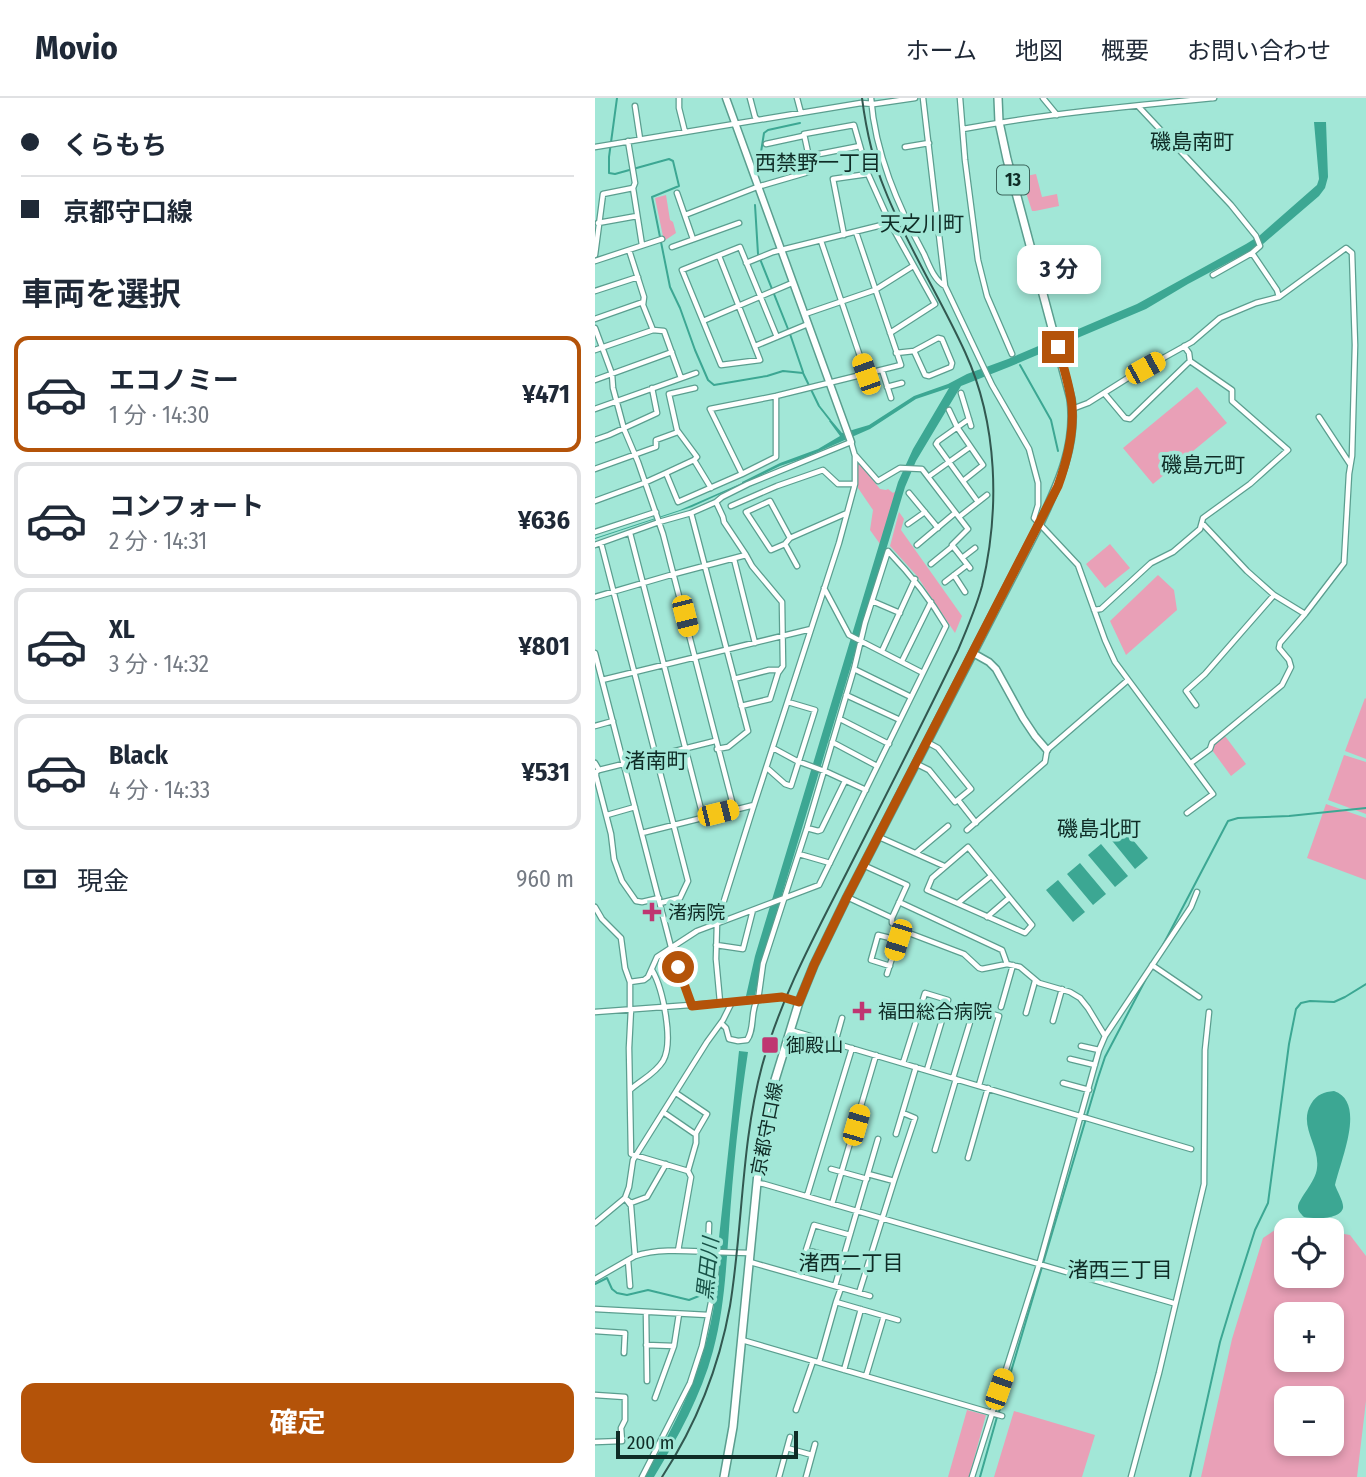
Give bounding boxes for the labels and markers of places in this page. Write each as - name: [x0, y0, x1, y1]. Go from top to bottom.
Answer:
- place label: 渚病院: [668, 901, 725, 924]
- marker: 渚病院: [642, 902, 662, 922]
- place label: 福田総合病院: [878, 1000, 992, 1023]
- marker: 福田総合病院: [852, 1001, 872, 1021]
- place label: 御殿山: [786, 1034, 843, 1057]
- marker: 御殿山: [760, 1035, 780, 1055]

